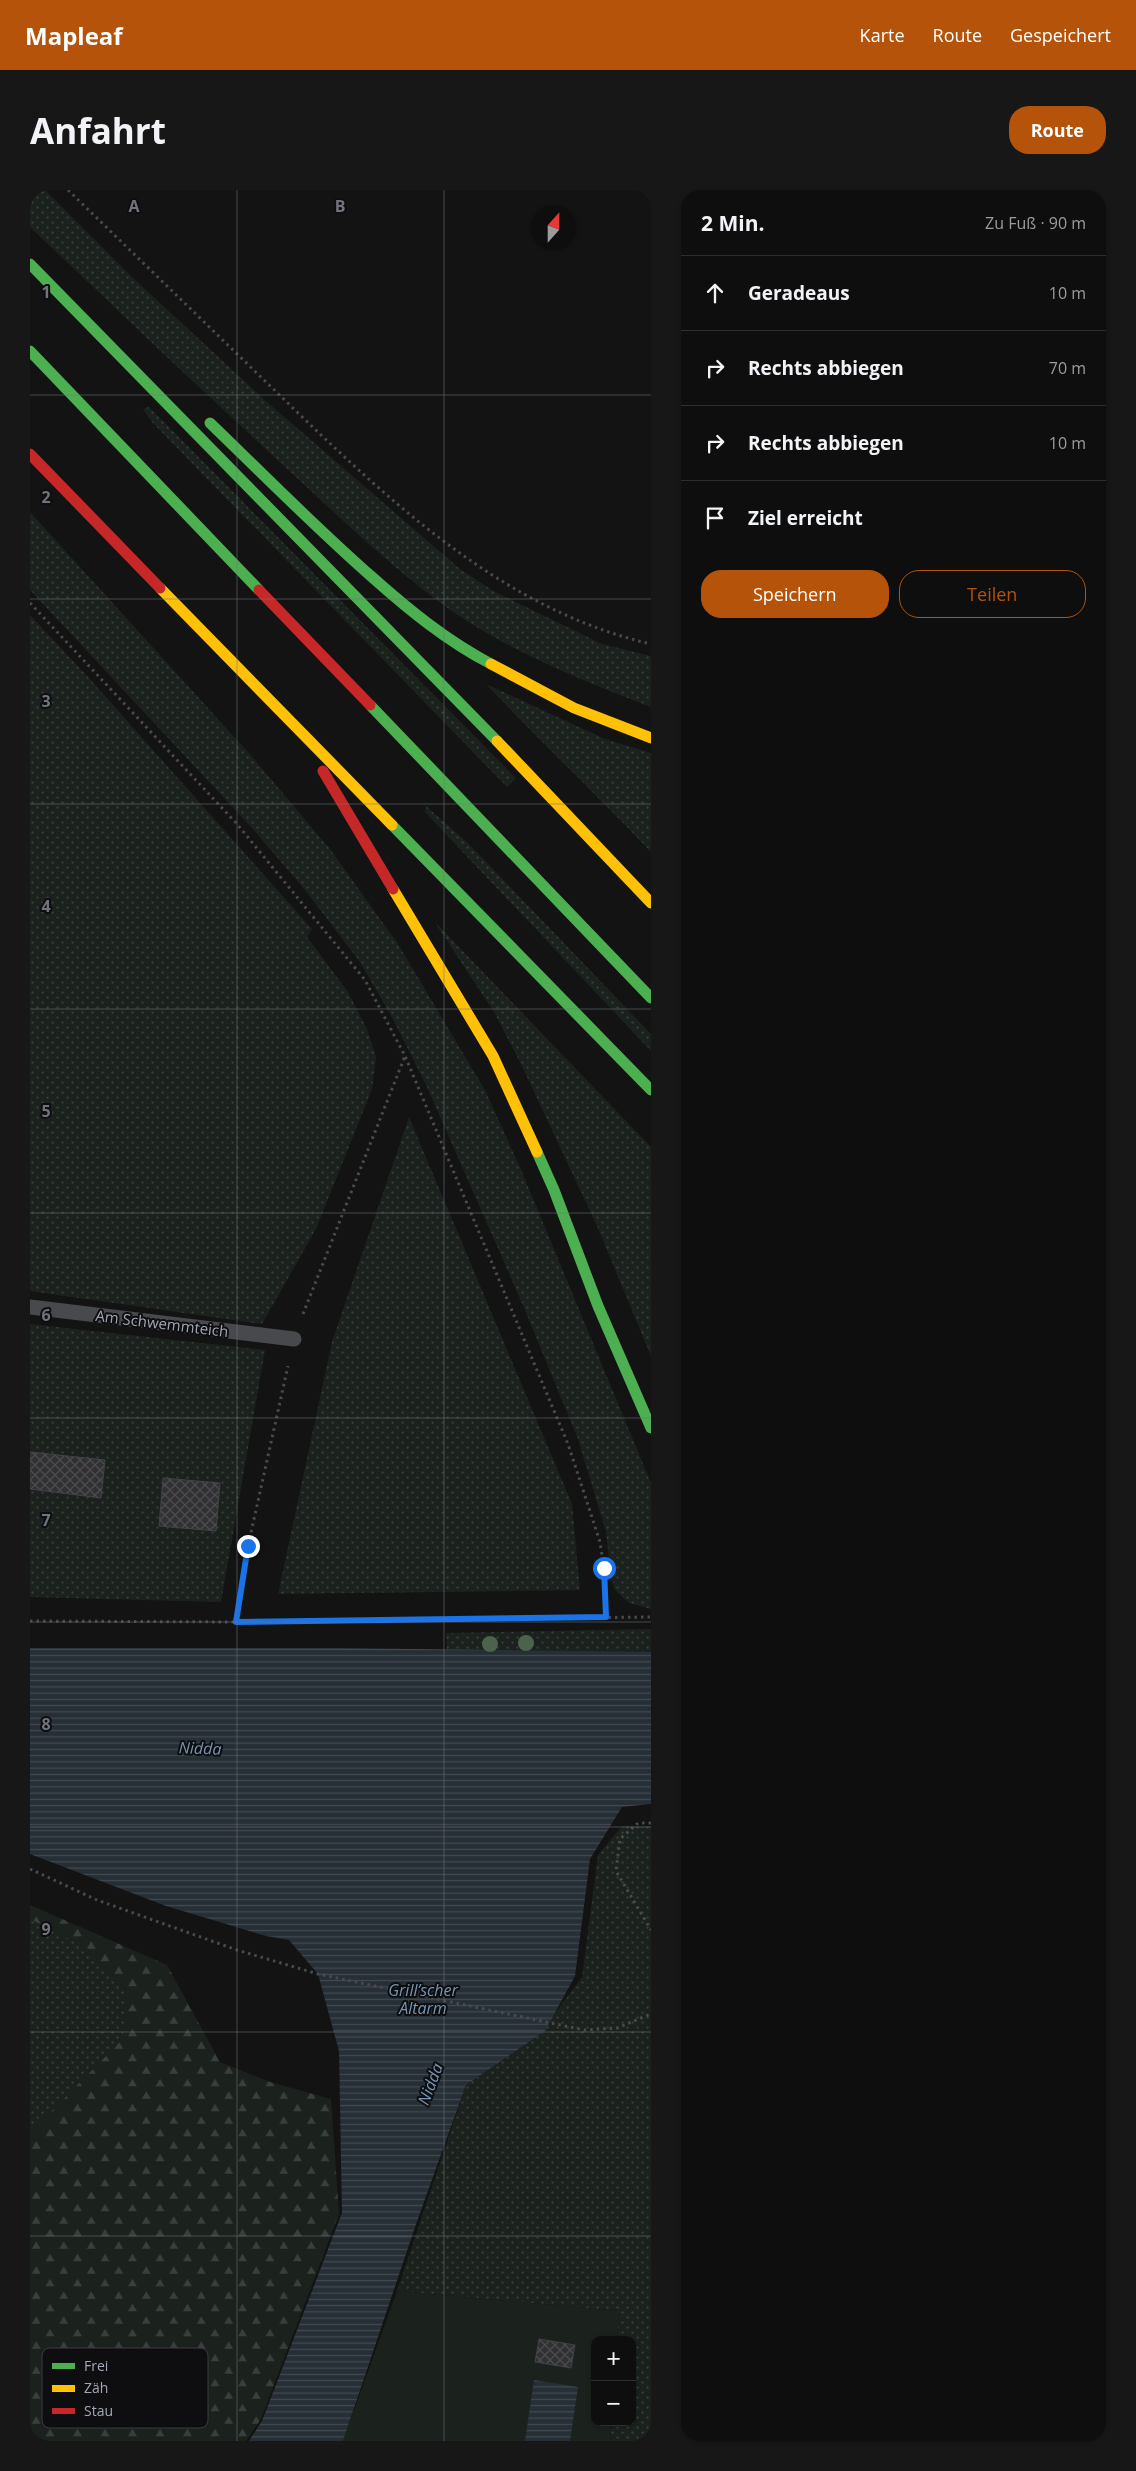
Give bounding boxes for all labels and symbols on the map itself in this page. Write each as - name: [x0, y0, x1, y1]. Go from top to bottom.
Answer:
- text: A: [128, 195, 140, 217]
- text: B: [335, 195, 345, 217]
- north arrow: [531, 205, 576, 250]
- text: 1: [41, 281, 51, 303]
- text: 2: [41, 486, 51, 508]
- text: 3: [41, 690, 51, 712]
- text: 4: [41, 895, 51, 917]
- text: 5: [41, 1100, 51, 1122]
- text: 6: [41, 1304, 51, 1326]
- street label: Am Schwemmteich: [94, 1305, 230, 1341]
- text: 7: [41, 1509, 51, 1531]
- route end: [237, 1535, 260, 1558]
- route start: [593, 1557, 616, 1580]
- text: 8: [41, 1713, 51, 1735]
- water label: Nidda: [178, 1736, 222, 1760]
- text: 9: [41, 1918, 51, 1940]
- water label: Grill’scher Altarm: [388, 1979, 459, 2019]
- water label: Nidda: [412, 2060, 448, 2108]
- legend: [42, 2348, 208, 2428]
- text: Frei: [84, 2356, 108, 2375]
- text: Zäh: [84, 2378, 108, 2397]
- text: Stau: [84, 2401, 113, 2420]

